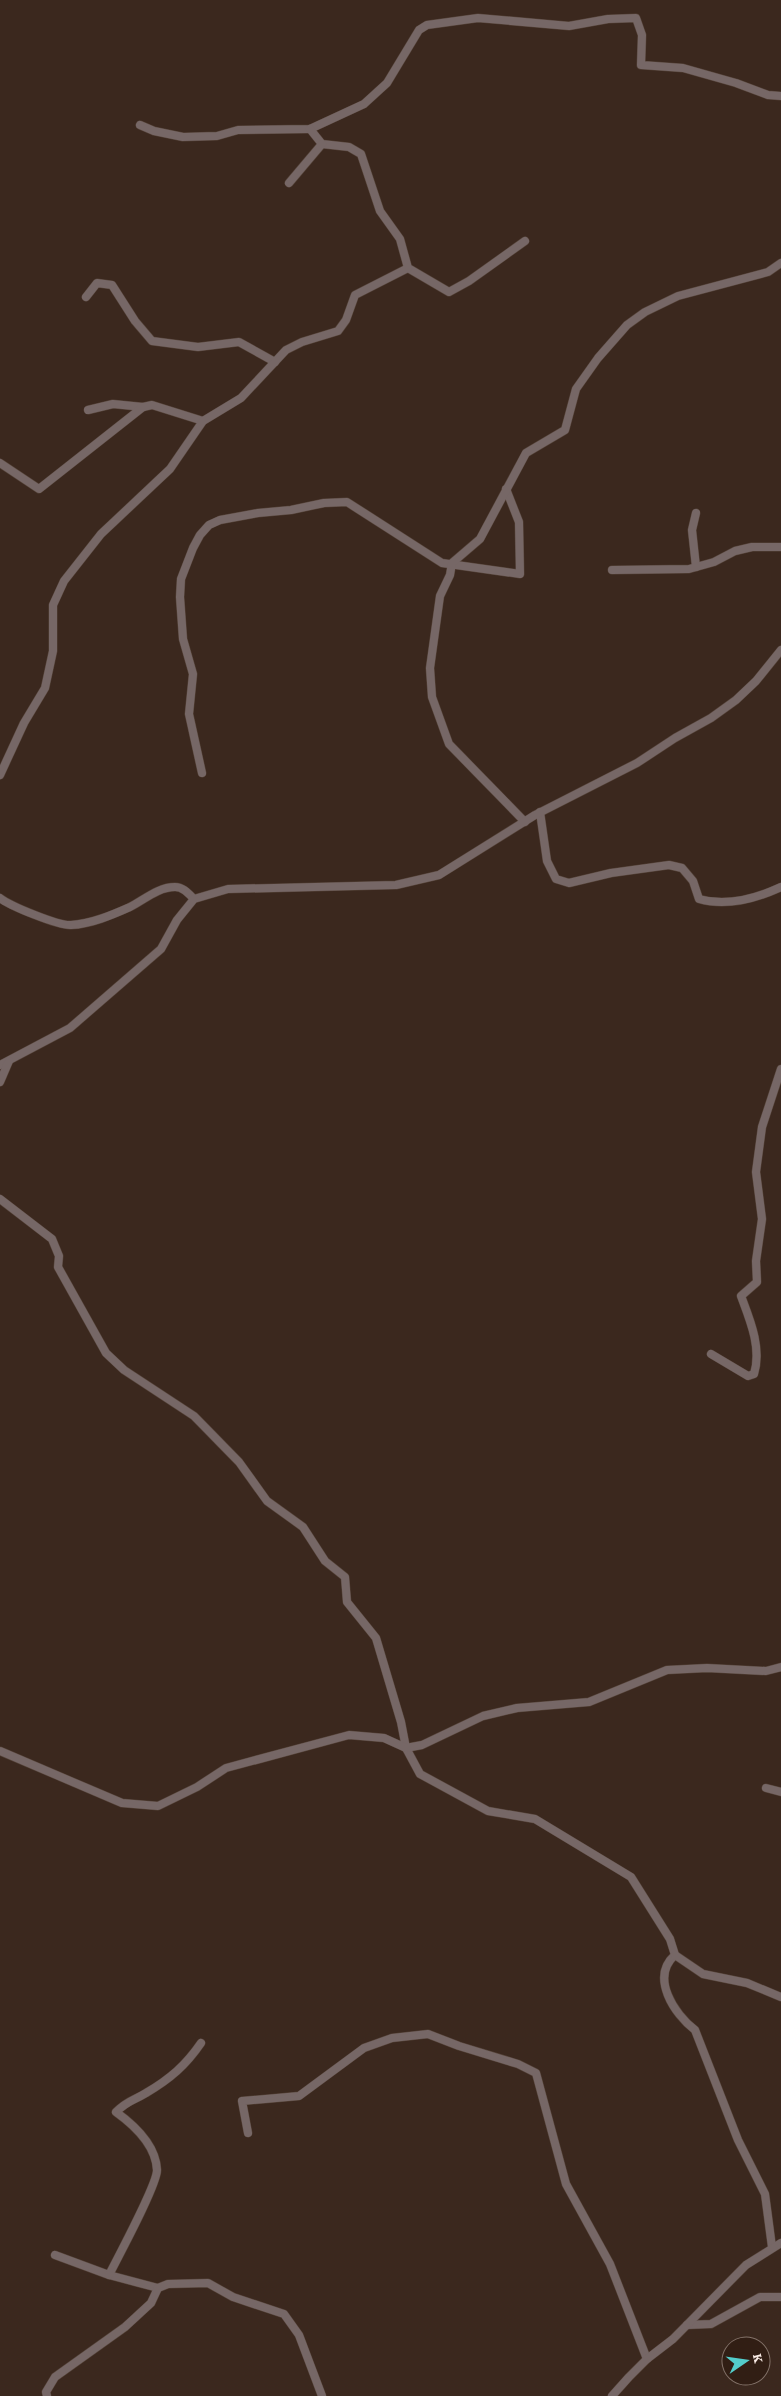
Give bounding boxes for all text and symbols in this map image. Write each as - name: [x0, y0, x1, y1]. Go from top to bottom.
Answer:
- north arrow: [721, 2336, 771, 2386]
- text: K: [750, 2352, 768, 2365]

